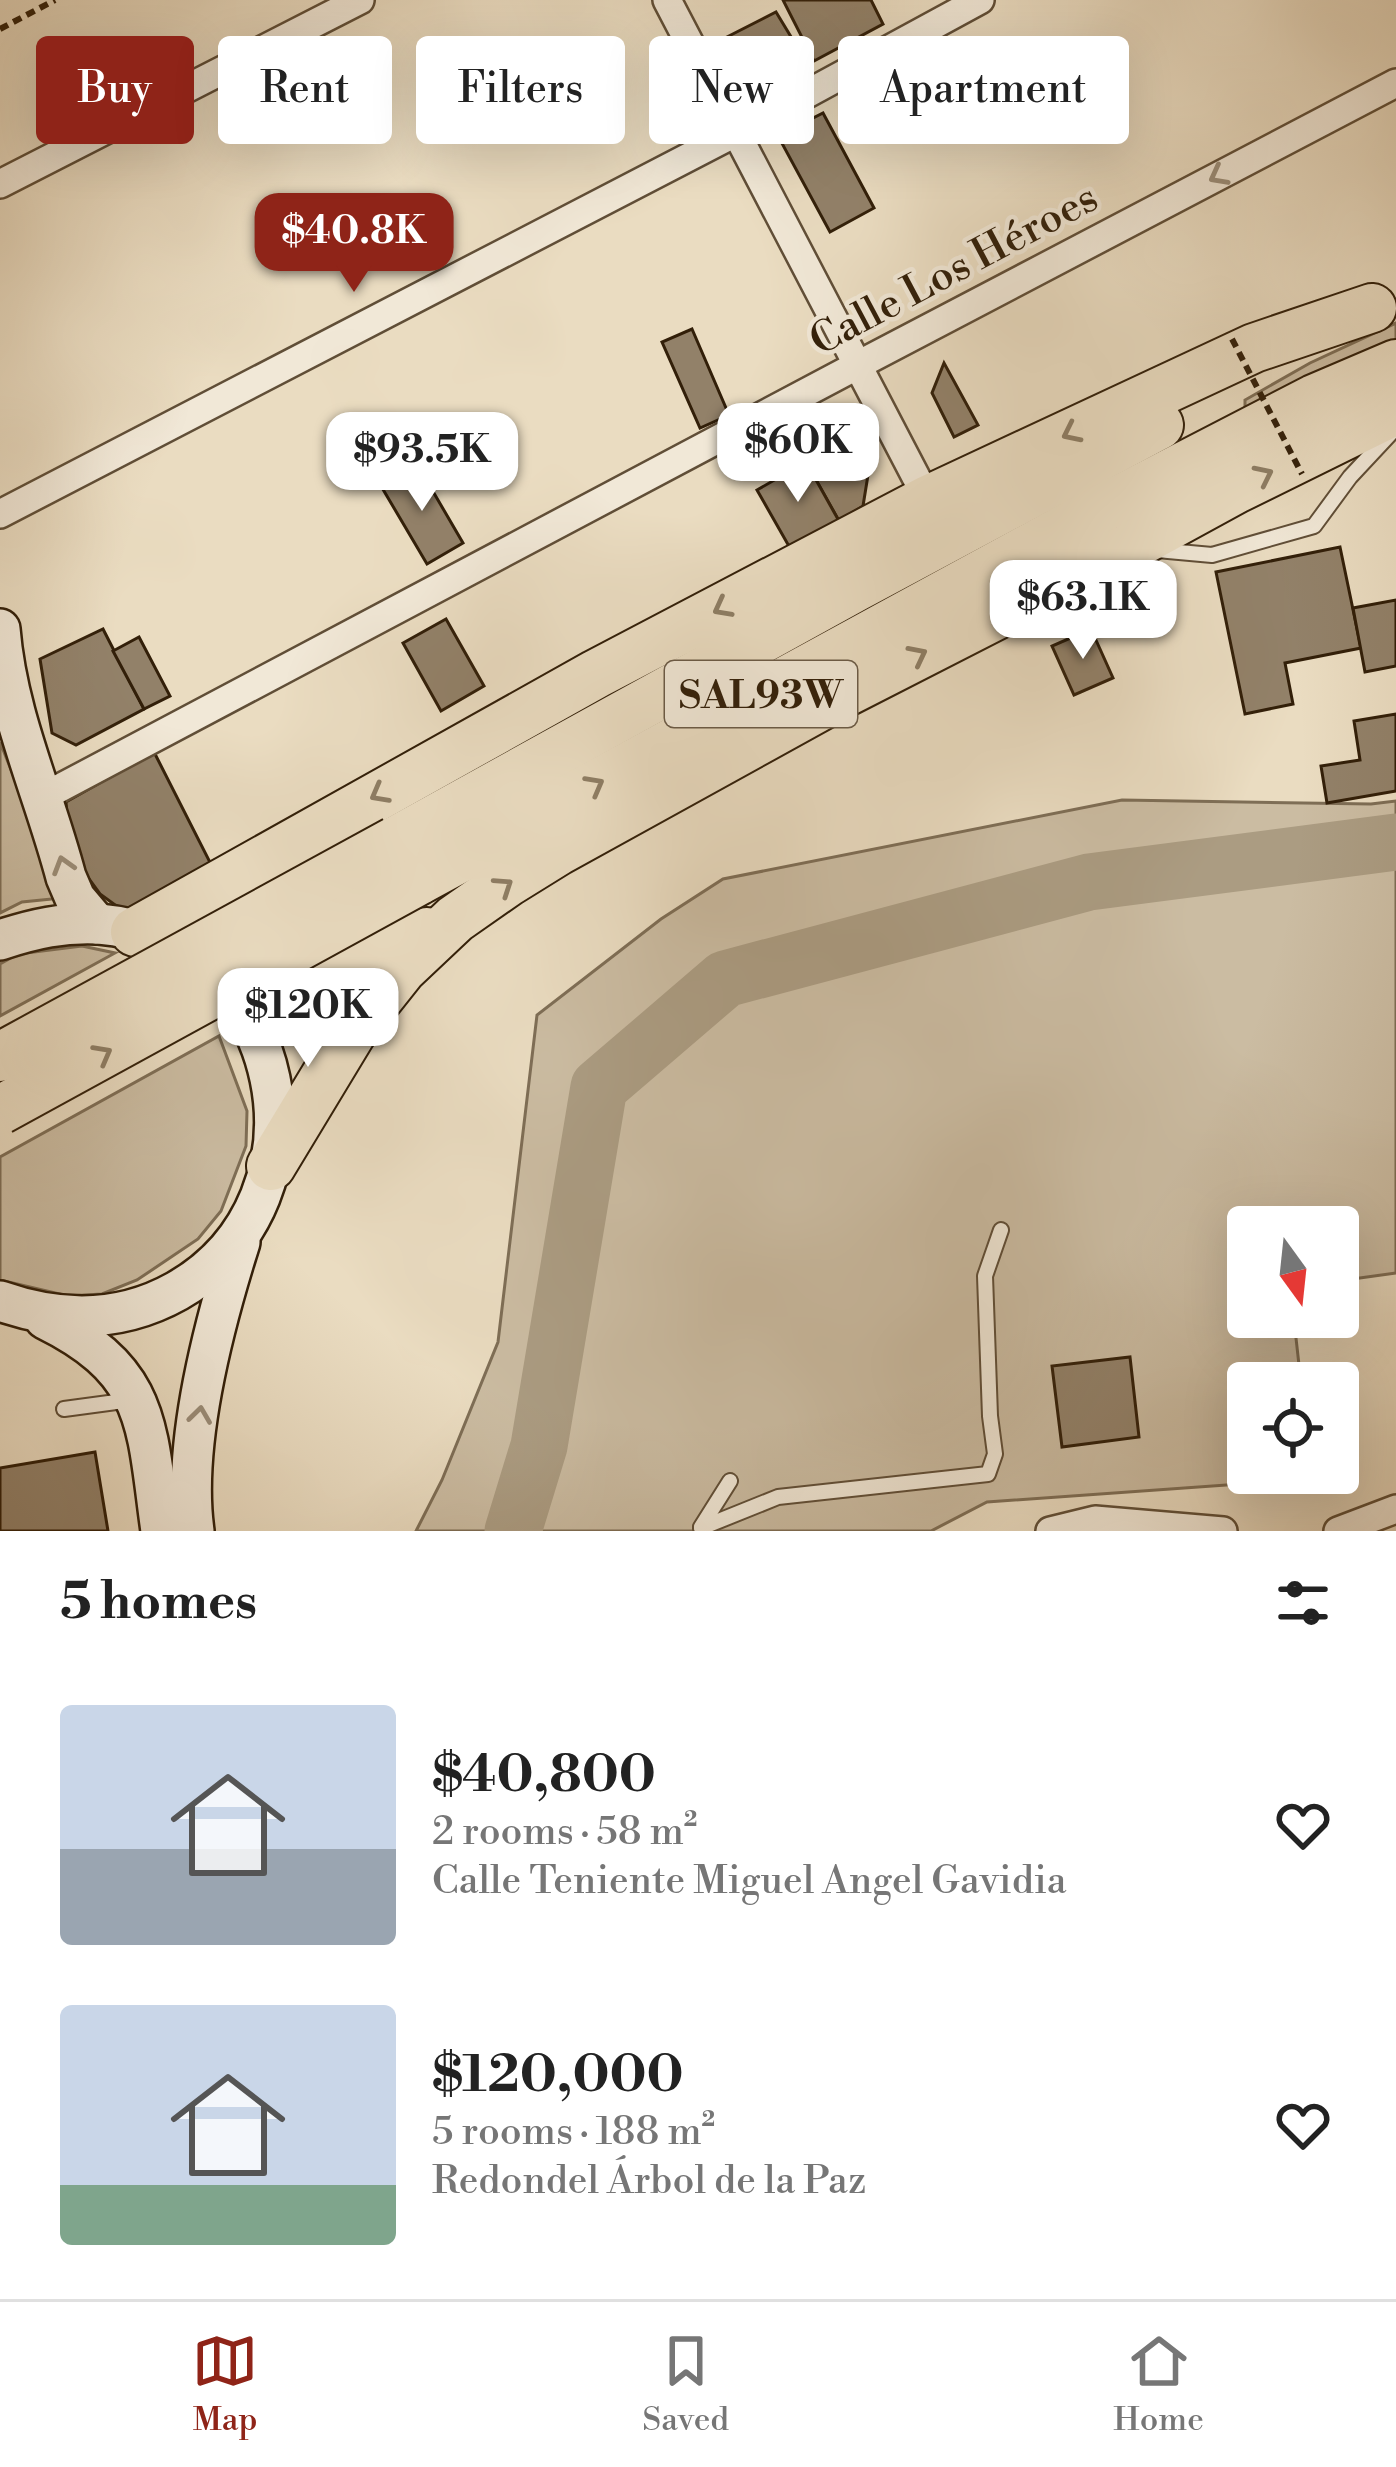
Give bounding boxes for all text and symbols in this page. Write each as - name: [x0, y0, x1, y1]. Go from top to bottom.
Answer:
- chip: Buy: [36, 36, 194, 144]
- chip: Rent: [218, 36, 392, 144]
- chip: Filters: [416, 36, 625, 144]
- chip: New: [649, 36, 814, 144]
- chip: Apartment: [838, 36, 1129, 144]
- one-way arrow: [1209, 162, 1231, 185]
- street label: Calle Los Héroes: [801, 172, 1107, 368]
- pin: $40.8K: [256, 193, 452, 295]
- text: $40.8K: [282, 207, 426, 256]
- pin: $60K: [727, 403, 869, 505]
- pin: $93.5K: [324, 412, 520, 514]
- text: $60K: [744, 417, 852, 466]
- one-way arrow: [1062, 419, 1083, 443]
- text: $93.5K: [353, 426, 491, 475]
- one-way arrow: [1251, 467, 1273, 490]
- pin: $63.1K: [985, 560, 1181, 662]
- text: $63.1K: [1017, 574, 1149, 623]
- one-way arrow: [714, 594, 735, 617]
- one-way arrow: [905, 647, 927, 670]
- road number: SAL93W: [665, 661, 857, 727]
- one-way arrow: [582, 776, 603, 799]
- one-way arrow: [371, 780, 392, 803]
- one-way arrow: [52, 855, 77, 876]
- one-way arrow: [490, 878, 512, 900]
- pin: $120K: [224, 968, 392, 1070]
- text: $120K: [244, 982, 372, 1031]
- one-way arrow: [90, 1045, 111, 1068]
- north arrow: [1227, 1206, 1359, 1338]
- map controls: [1227, 1206, 1359, 1494]
- button: locate: [1227, 1362, 1359, 1494]
- one-way arrow: [186, 1405, 212, 1424]
- icon: filters: [1270, 1570, 1336, 1636]
- text: 5 homes: [60, 1571, 257, 1635]
- text: $40,800: [432, 1744, 656, 1808]
- icon: home: [156, 1753, 300, 1897]
- icon: heart: [1270, 1792, 1336, 1858]
- text: 2 rooms · 58 m²: [432, 1808, 698, 1857]
- text: Calle Teniente Miguel Angel Gavidia: [432, 1857, 1067, 1906]
- text: $120,000: [432, 2044, 684, 2108]
- icon: home: [156, 2053, 300, 2197]
- icon: heart: [1270, 2092, 1336, 2158]
- text: 5 rooms · 188 m²: [432, 2108, 715, 2157]
- text: Redondel Árbol de la Paz: [432, 2157, 866, 2206]
- tab: Map: [192, 2328, 258, 2441]
- tab: Saved: [642, 2328, 729, 2441]
- tab: Home: [1113, 2328, 1204, 2441]

